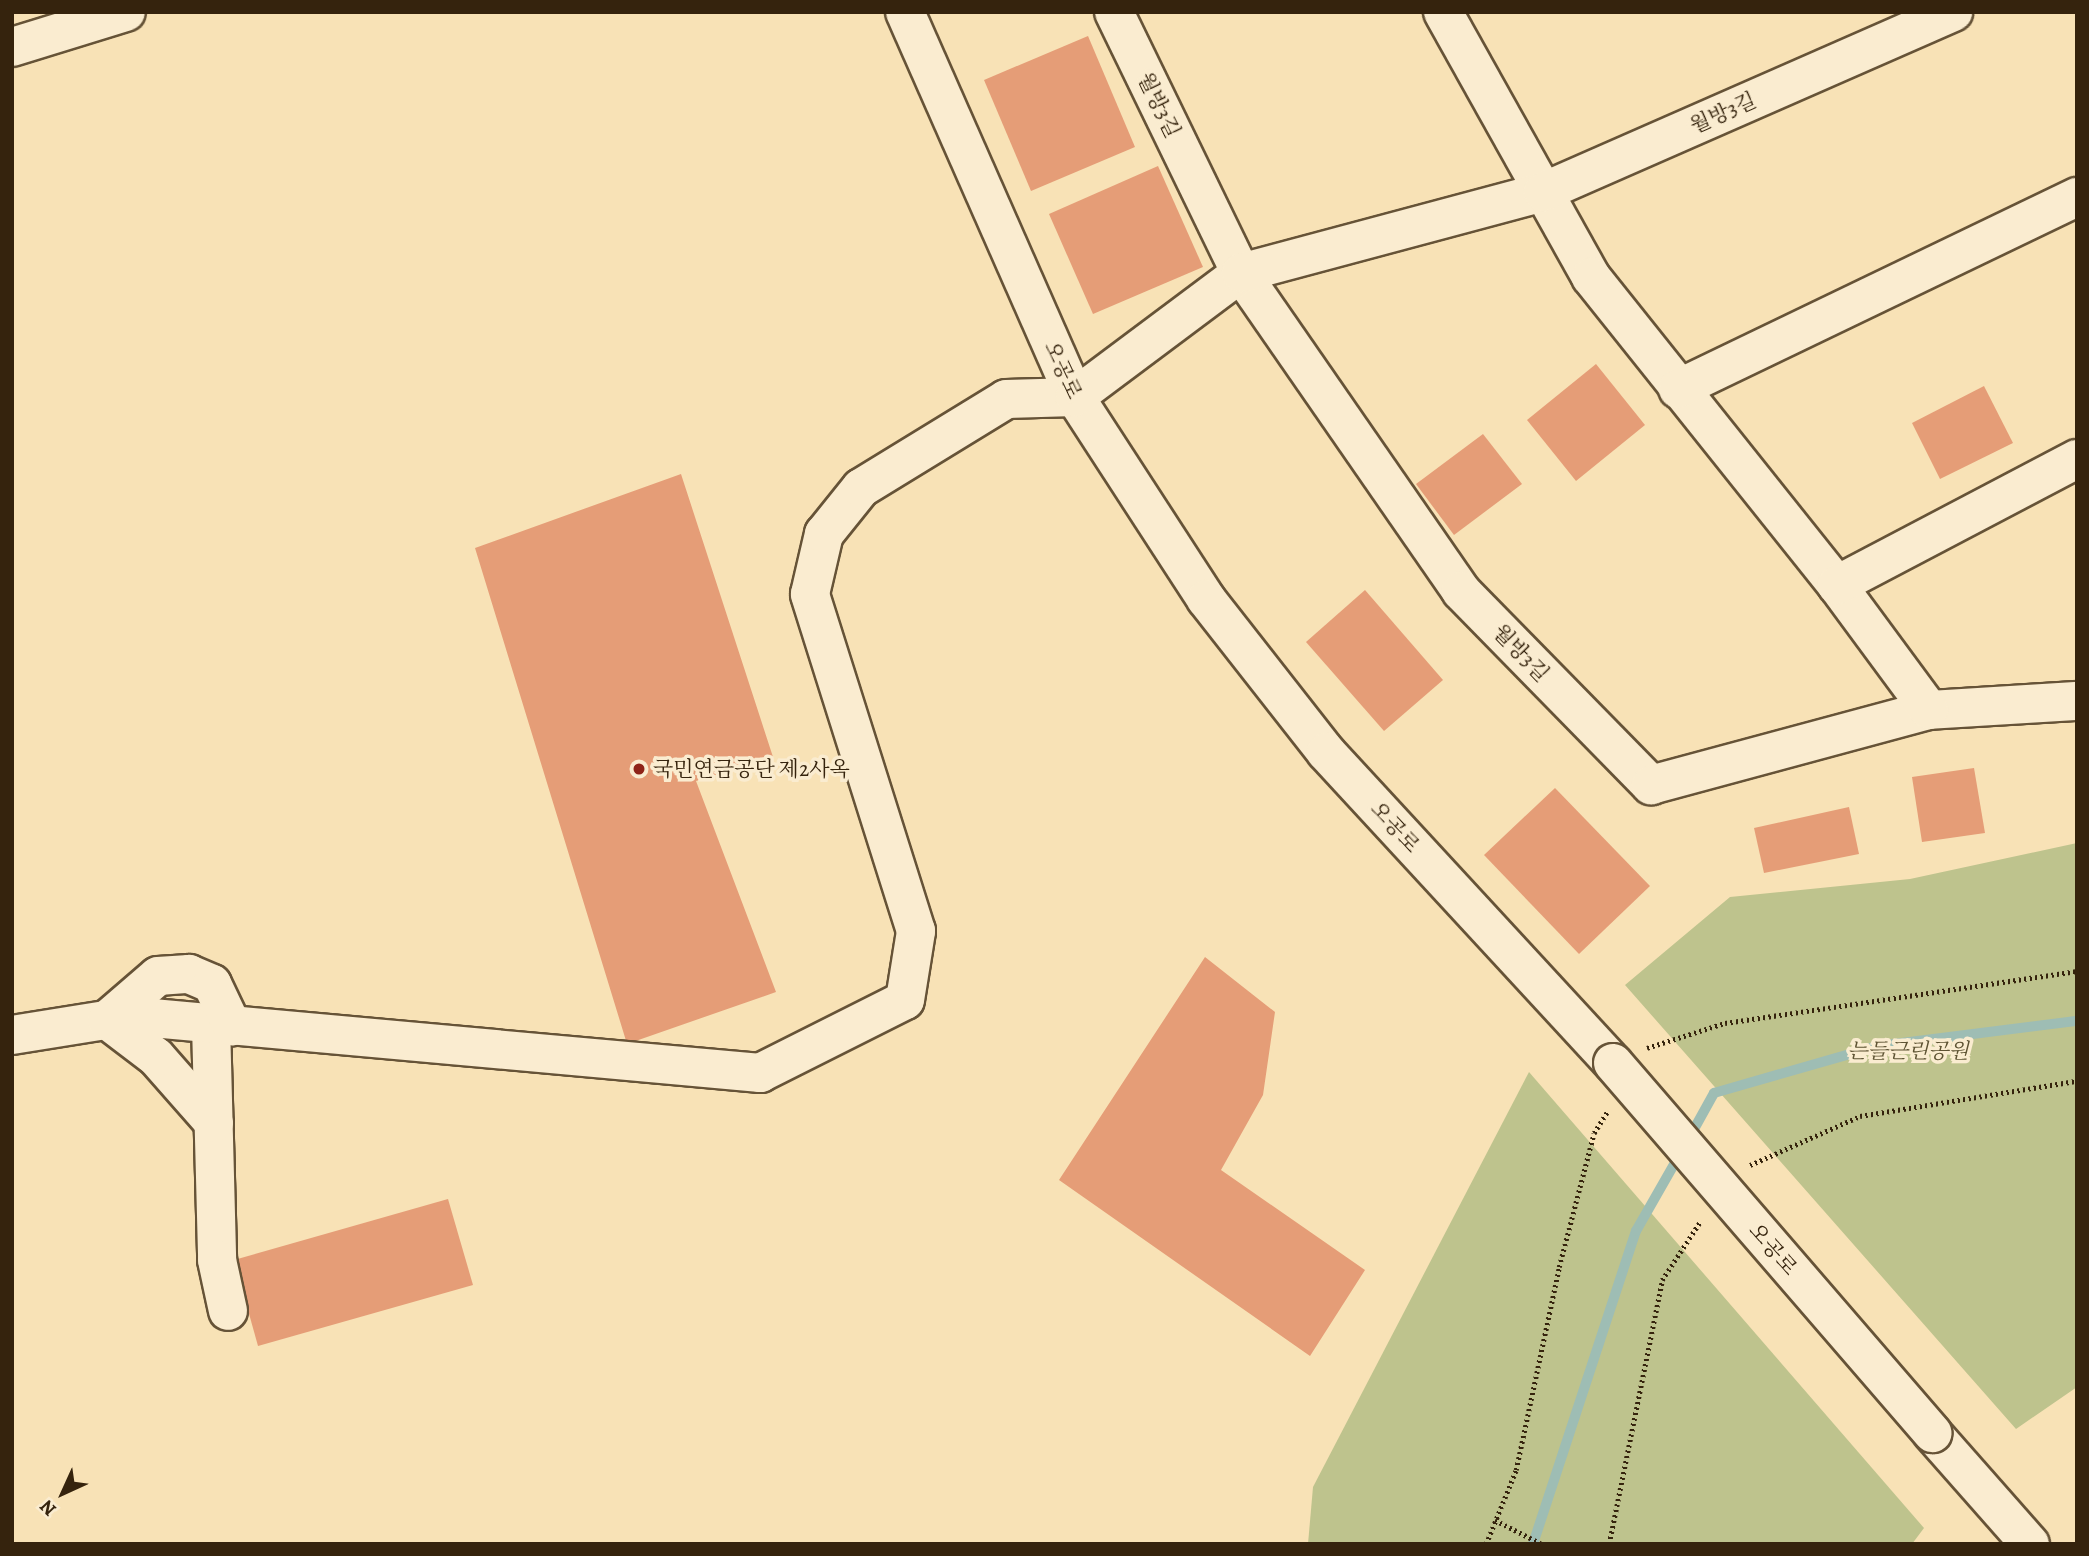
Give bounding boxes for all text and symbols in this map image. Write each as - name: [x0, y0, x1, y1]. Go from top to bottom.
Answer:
- street label: 월방3길: [1132, 68, 1186, 142]
- street label: 월방3길: [1686, 87, 1760, 139]
- street label: 오공로: [1039, 337, 1087, 403]
- street label: 월방3길: [1488, 619, 1554, 687]
- place label: 국민연금공단 제2사옥: [653, 756, 850, 782]
- marker: 국민연금공단 제2사옥: [631, 761, 647, 777]
- street label: 오공로: [1365, 796, 1425, 858]
- park label: 는들근린공원: [1847, 1038, 1969, 1064]
- street label: 오공로: [1744, 1218, 1802, 1280]
- north arrow: [28, 1458, 98, 1528]
- text: N: [34, 1494, 62, 1522]

